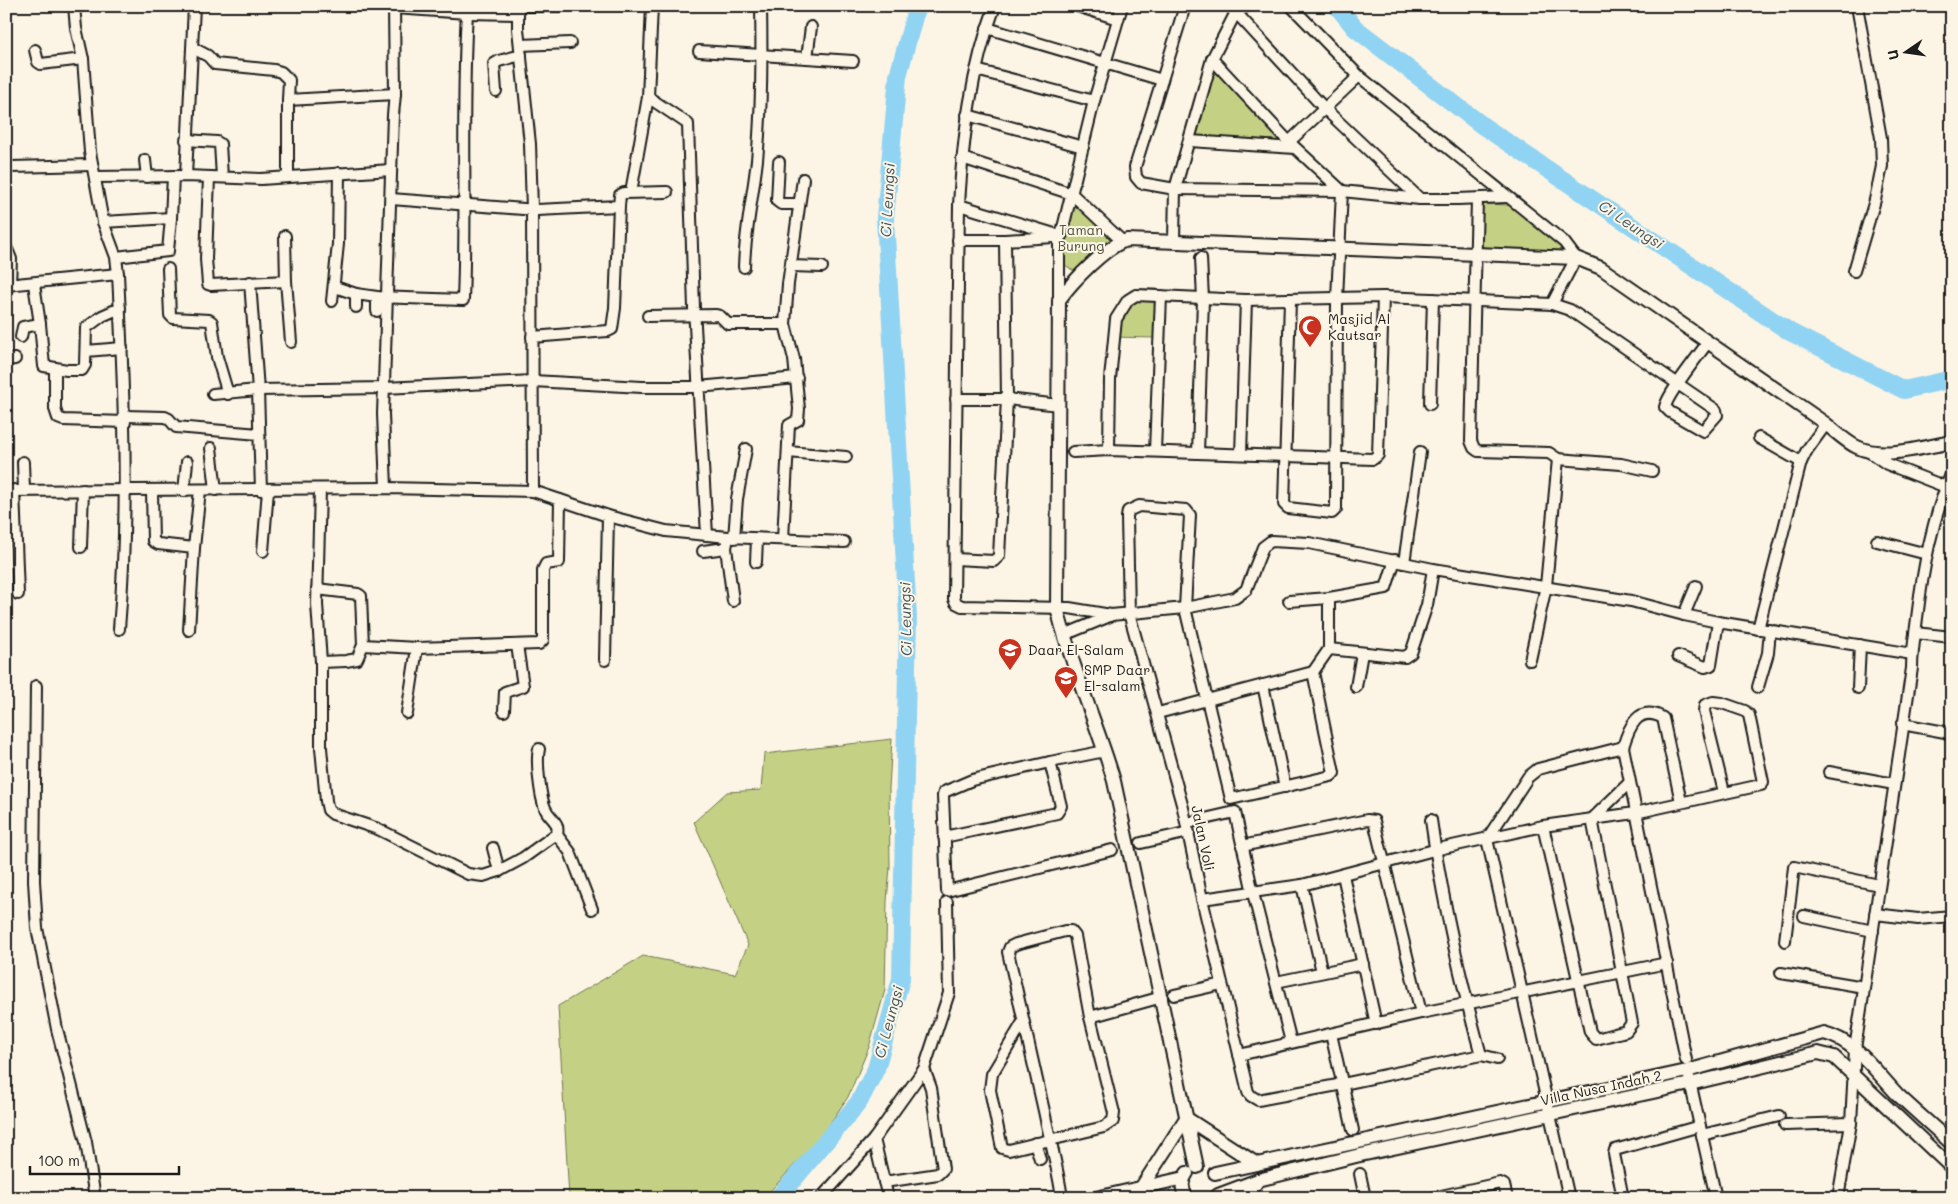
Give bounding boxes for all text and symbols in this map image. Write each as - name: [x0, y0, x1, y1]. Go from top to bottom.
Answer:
- north arrow: [1880, 28, 1930, 78]
- text: U: [1882, 48, 1903, 62]
- water label: Ci Leungsi: [875, 162, 899, 238]
- water label: Ci Leungsi: [1595, 195, 1668, 253]
- park label: Taman Burung: [1058, 220, 1104, 255]
- place label: Masjid Al Kautsar: [1328, 309, 1390, 344]
- mosque icon: Masjid Al Kautsar: [1297, 314, 1323, 348]
- water label: Ci Leungsi: [894, 581, 916, 656]
- school or university icon: Daar El-Salam: [997, 637, 1023, 671]
- place label: Daar El-Salam: [1028, 640, 1124, 659]
- place label: SMP Daar El-salam: [1084, 660, 1150, 695]
- school or university icon: SMP Daar El-salam: [1053, 665, 1079, 699]
- street label: Jalan Voli: [1187, 804, 1220, 872]
- water label: Ci Leungsi: [869, 983, 907, 1060]
- street label: Villa Nusa Indah 2: [1539, 1065, 1663, 1110]
- scale bar: [30, 1144, 179, 1176]
- text: 100 m: [38, 1150, 80, 1170]

